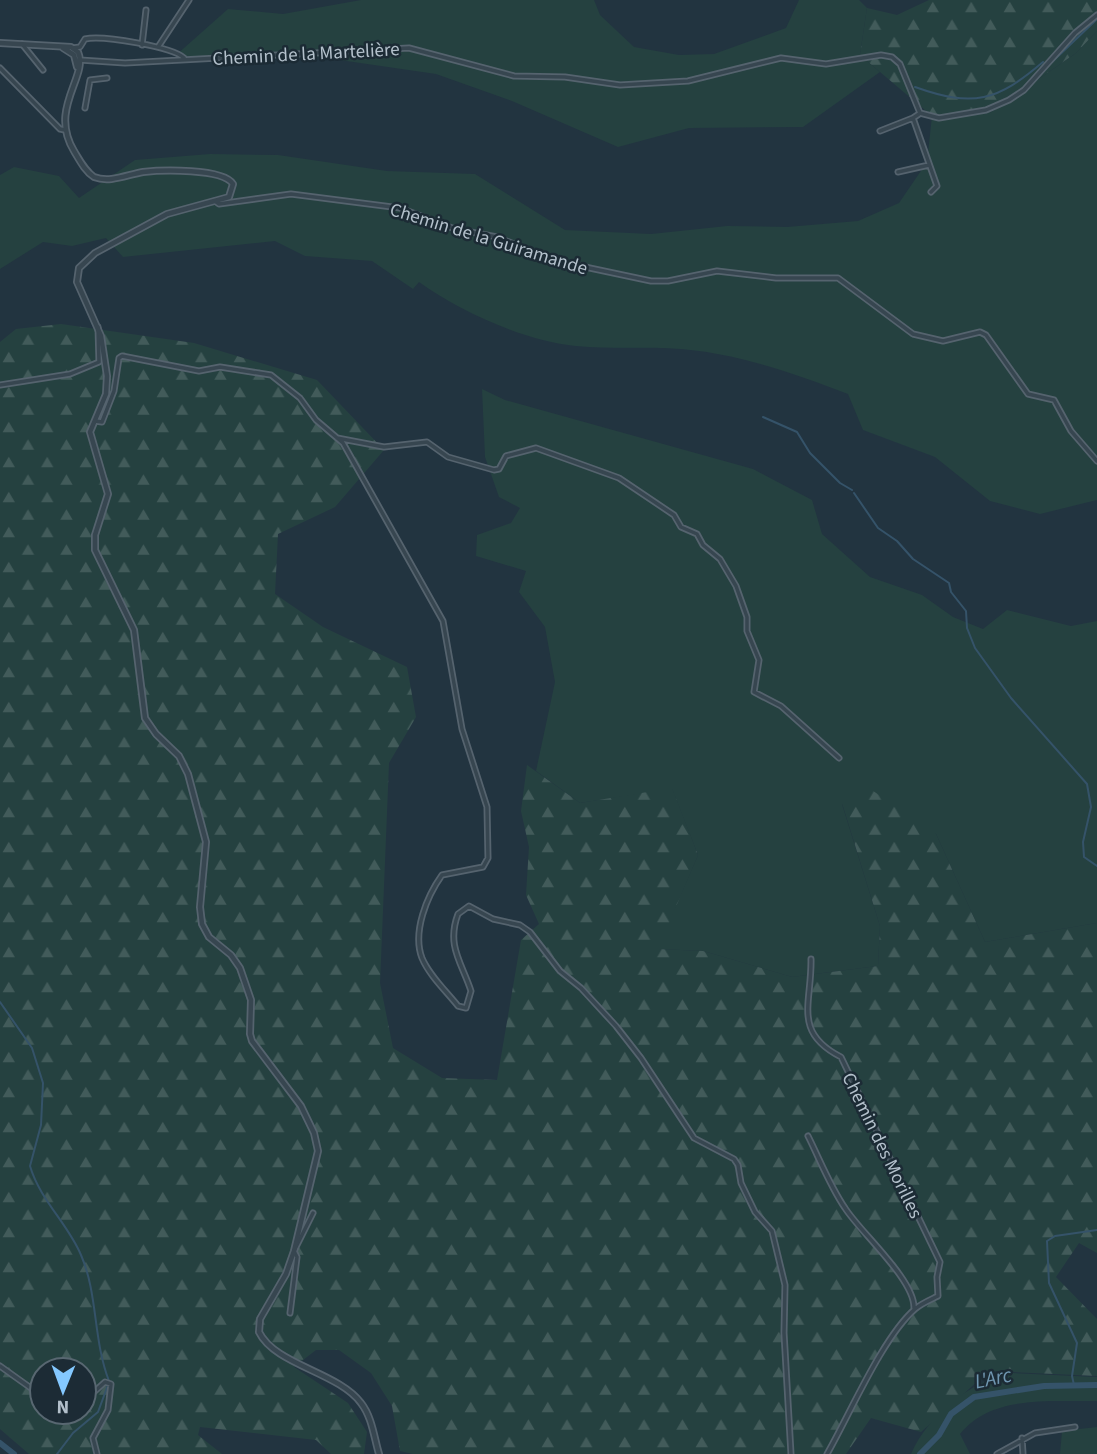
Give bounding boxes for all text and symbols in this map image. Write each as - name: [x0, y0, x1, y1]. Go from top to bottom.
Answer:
- street label: Chemin de la Martelière: [212, 36, 400, 73]
- street label: Chemin de la Guiramande: [386, 197, 591, 282]
- street label: Chemin des Morilles: [835, 1068, 929, 1223]
- north arrow: [28, 1356, 98, 1426]
- water label: L'Arc: [972, 1359, 1015, 1397]
- text: N: [56, 1393, 69, 1420]

